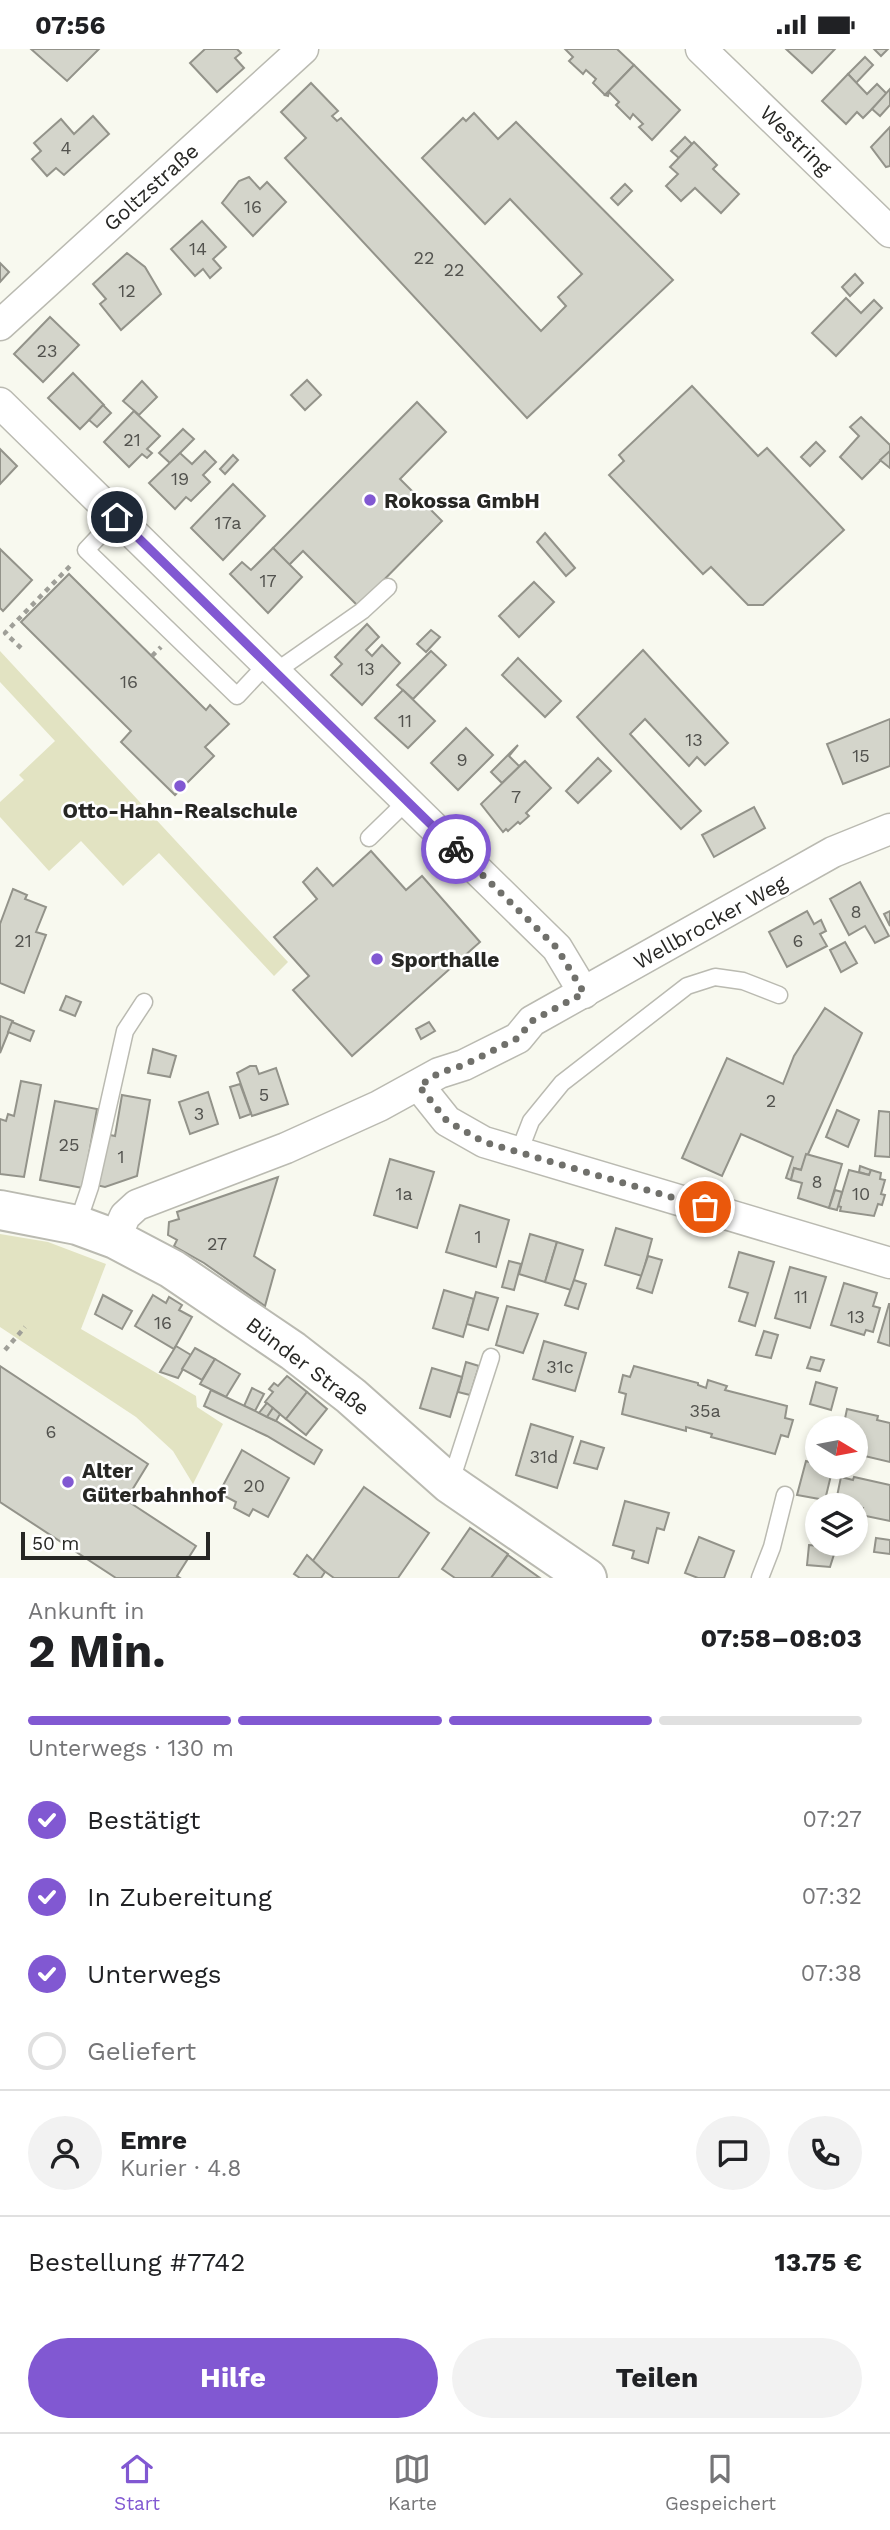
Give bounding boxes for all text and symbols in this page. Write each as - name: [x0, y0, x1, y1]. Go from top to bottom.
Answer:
- text: 07:56: [35, 10, 105, 40]
- street label: Westring: [755, 100, 838, 181]
- house number: 4: [61, 137, 72, 158]
- street label: Goltzstraße: [98, 138, 204, 236]
- house number: 16: [244, 196, 262, 217]
- house number: 14: [189, 238, 207, 259]
- house number: 22: [414, 247, 435, 268]
- house number: 22: [444, 259, 465, 280]
- house number: 12: [118, 280, 136, 301]
- house number: 23: [37, 340, 58, 361]
- house number: 21: [123, 429, 141, 450]
- house number: 19: [171, 468, 189, 489]
- pin: [87, 487, 147, 547]
- place label: Rokossa GmbH: [384, 488, 540, 513]
- marker: Rokossa GmbH: [362, 492, 378, 508]
- icon: home: [98, 498, 136, 536]
- house number: 17a: [215, 512, 241, 533]
- house number: 17: [259, 570, 277, 591]
- house number: 13: [357, 658, 375, 679]
- house number: 16: [120, 671, 138, 692]
- house number: 11: [398, 710, 412, 731]
- house number: 13: [685, 729, 703, 750]
- house number: 15: [852, 745, 870, 766]
- house number: 9: [456, 749, 468, 770]
- marker: Otto-Hahn-Realschule: [172, 778, 188, 794]
- house number: 7: [511, 786, 521, 807]
- place label: Otto-Hahn-Realschule: [62, 798, 298, 823]
- courier: [421, 814, 491, 884]
- icon: bike: [437, 830, 475, 868]
- street label: Wellbrocker Weg: [629, 869, 792, 974]
- house number: 8: [850, 901, 862, 922]
- house number: 21: [14, 930, 32, 951]
- house number: 6: [793, 930, 803, 951]
- place label: Sporthalle: [391, 947, 500, 972]
- marker: Sporthalle: [369, 951, 385, 967]
- house number: 5: [259, 1084, 269, 1105]
- house number: 2: [766, 1090, 776, 1111]
- house number: 3: [194, 1103, 204, 1124]
- house number: 25: [59, 1134, 79, 1155]
- house number: 1: [117, 1146, 125, 1167]
- house number: 8: [811, 1171, 823, 1192]
- pin: [675, 1177, 735, 1237]
- house number: 1a: [395, 1183, 413, 1204]
- house number: 10: [852, 1183, 870, 1204]
- icon: bag: [686, 1188, 724, 1226]
- house number: 1: [474, 1226, 482, 1247]
- house number: 27: [207, 1233, 227, 1254]
- house number: 11: [794, 1286, 808, 1307]
- house number: 13: [847, 1306, 865, 1327]
- house number: 16: [154, 1312, 172, 1333]
- street label: Bünder Straße: [241, 1312, 375, 1420]
- house number: 31c: [546, 1356, 574, 1377]
- house number: 35a: [689, 1400, 721, 1421]
- north arrow: [805, 1416, 868, 1479]
- map controls: [805, 1416, 868, 1556]
- house number: 6: [46, 1421, 56, 1442]
- house number: 31d: [530, 1446, 558, 1467]
- place label: Alter Güterbahnhof: [82, 1458, 226, 1507]
- marker: Alter Güterbahnhof: [60, 1474, 76, 1490]
- house number: 20: [243, 1475, 265, 1496]
- button: layers: [805, 1493, 868, 1556]
- scale bar: [21, 1529, 210, 1561]
- text: 50 m: [32, 1532, 79, 1555]
- text: Ankunft in: [28, 1598, 144, 1625]
- text: 07:58–08:03: [700, 1623, 862, 1653]
- text: 2 Min.: [28, 1624, 166, 1678]
- text: Unterwegs · 130 m: [28, 1735, 234, 1762]
- icon: check: [28, 1801, 66, 1839]
- text: Bestätigt: [87, 1805, 200, 1835]
- text: 07:27: [803, 1806, 862, 1833]
- icon: check: [28, 1878, 66, 1916]
- text: In Zubereitung: [87, 1882, 272, 1912]
- text: 07:32: [802, 1883, 862, 1910]
- icon: check: [28, 1955, 66, 1993]
- text: Unterwegs: [87, 1959, 222, 1989]
- text: 07:38: [801, 1960, 862, 1987]
- text: Geliefert: [87, 2036, 196, 2066]
- button: person: [28, 2116, 102, 2190]
- button: chat: [696, 2116, 770, 2190]
- button: phone: [788, 2116, 862, 2190]
- text: Emre: [120, 2125, 187, 2155]
- text: Kurier · 4.8: [120, 2155, 241, 2182]
- text: Bestellung #7742: [28, 2247, 245, 2277]
- text: 13.75 €: [774, 2247, 862, 2277]
- button: Hilfe: [28, 2338, 438, 2418]
- button: Teilen: [452, 2338, 862, 2418]
- tab: Start: [114, 2450, 160, 2515]
- tab: Karte: [388, 2450, 437, 2515]
- tab: Gespeichert: [665, 2450, 776, 2515]

